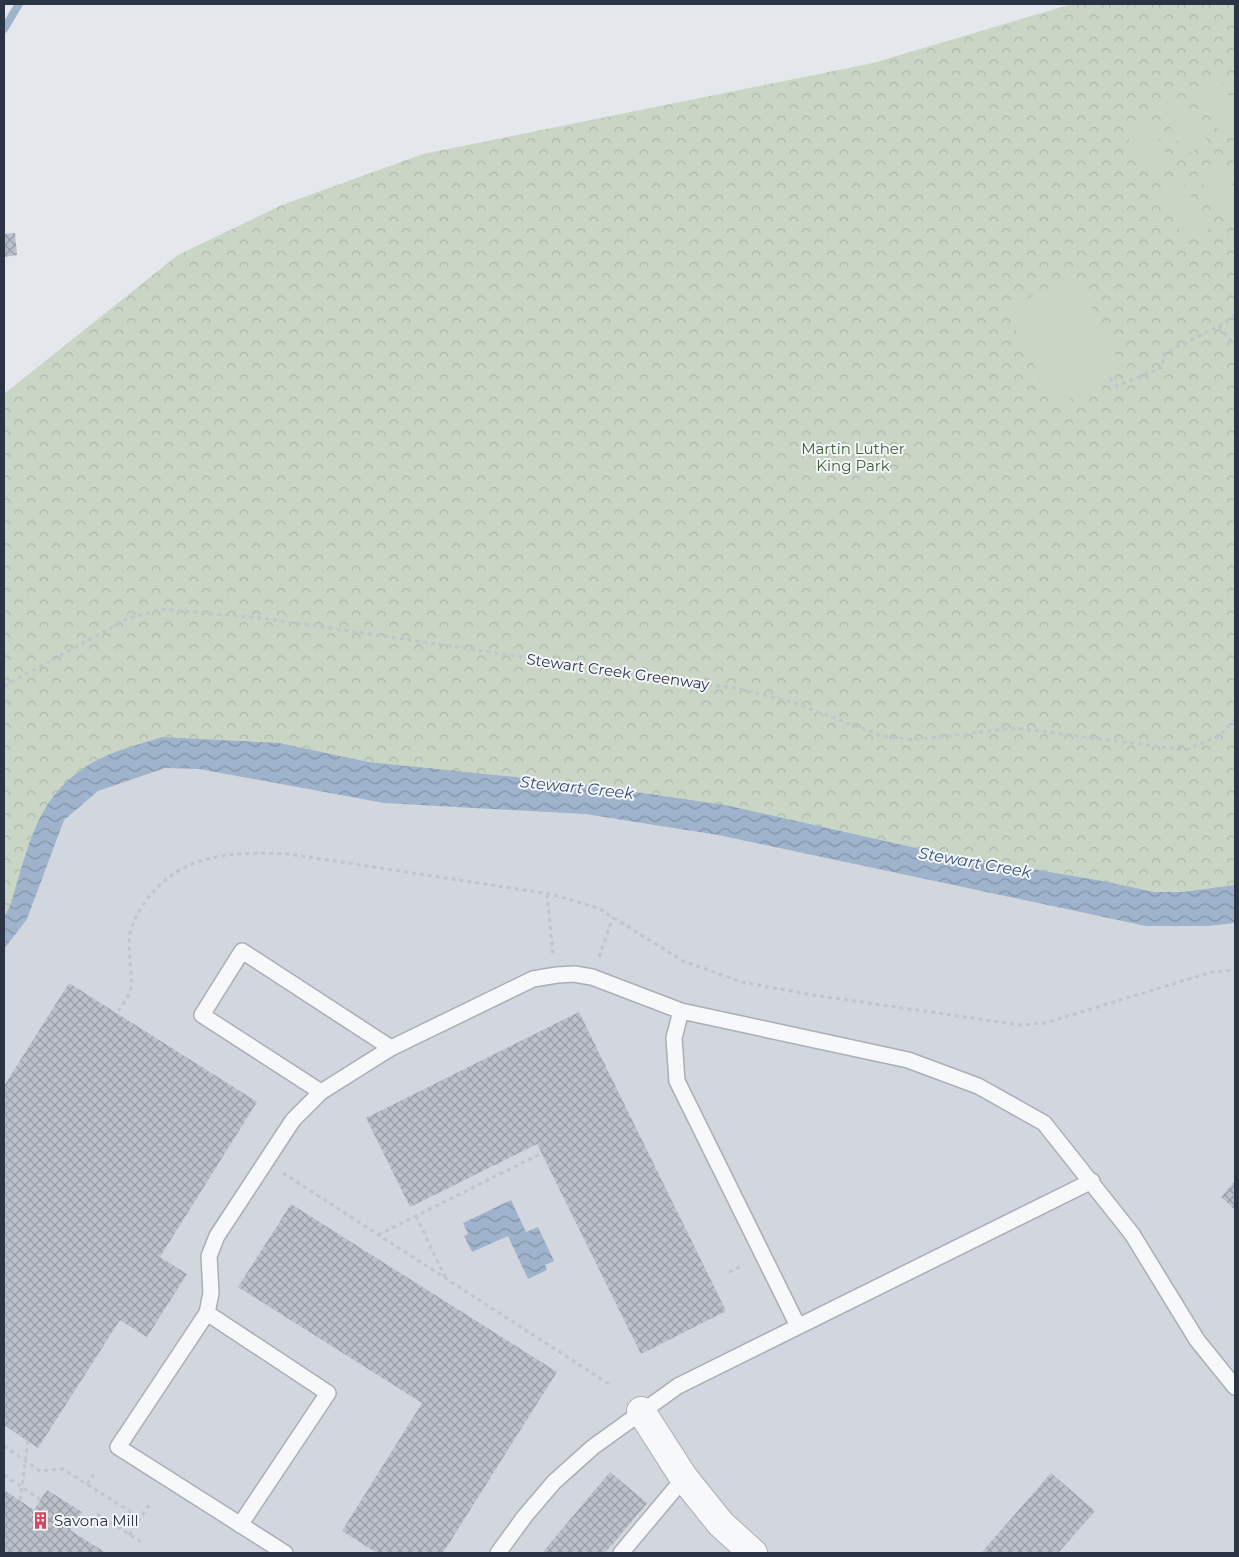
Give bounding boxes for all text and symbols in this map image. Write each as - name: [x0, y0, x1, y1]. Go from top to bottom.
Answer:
- park label: Martin Luther King Park: [801, 439, 905, 475]
- street label: Stewart Creek Greenway: [525, 649, 712, 694]
- water label: Stewart Creek: [519, 772, 636, 803]
- water label: Stewart Creek: [917, 843, 1034, 882]
- building icon: Savona Mill: [30, 1511, 50, 1531]
- place label: Savona Mill: [54, 1511, 139, 1530]

